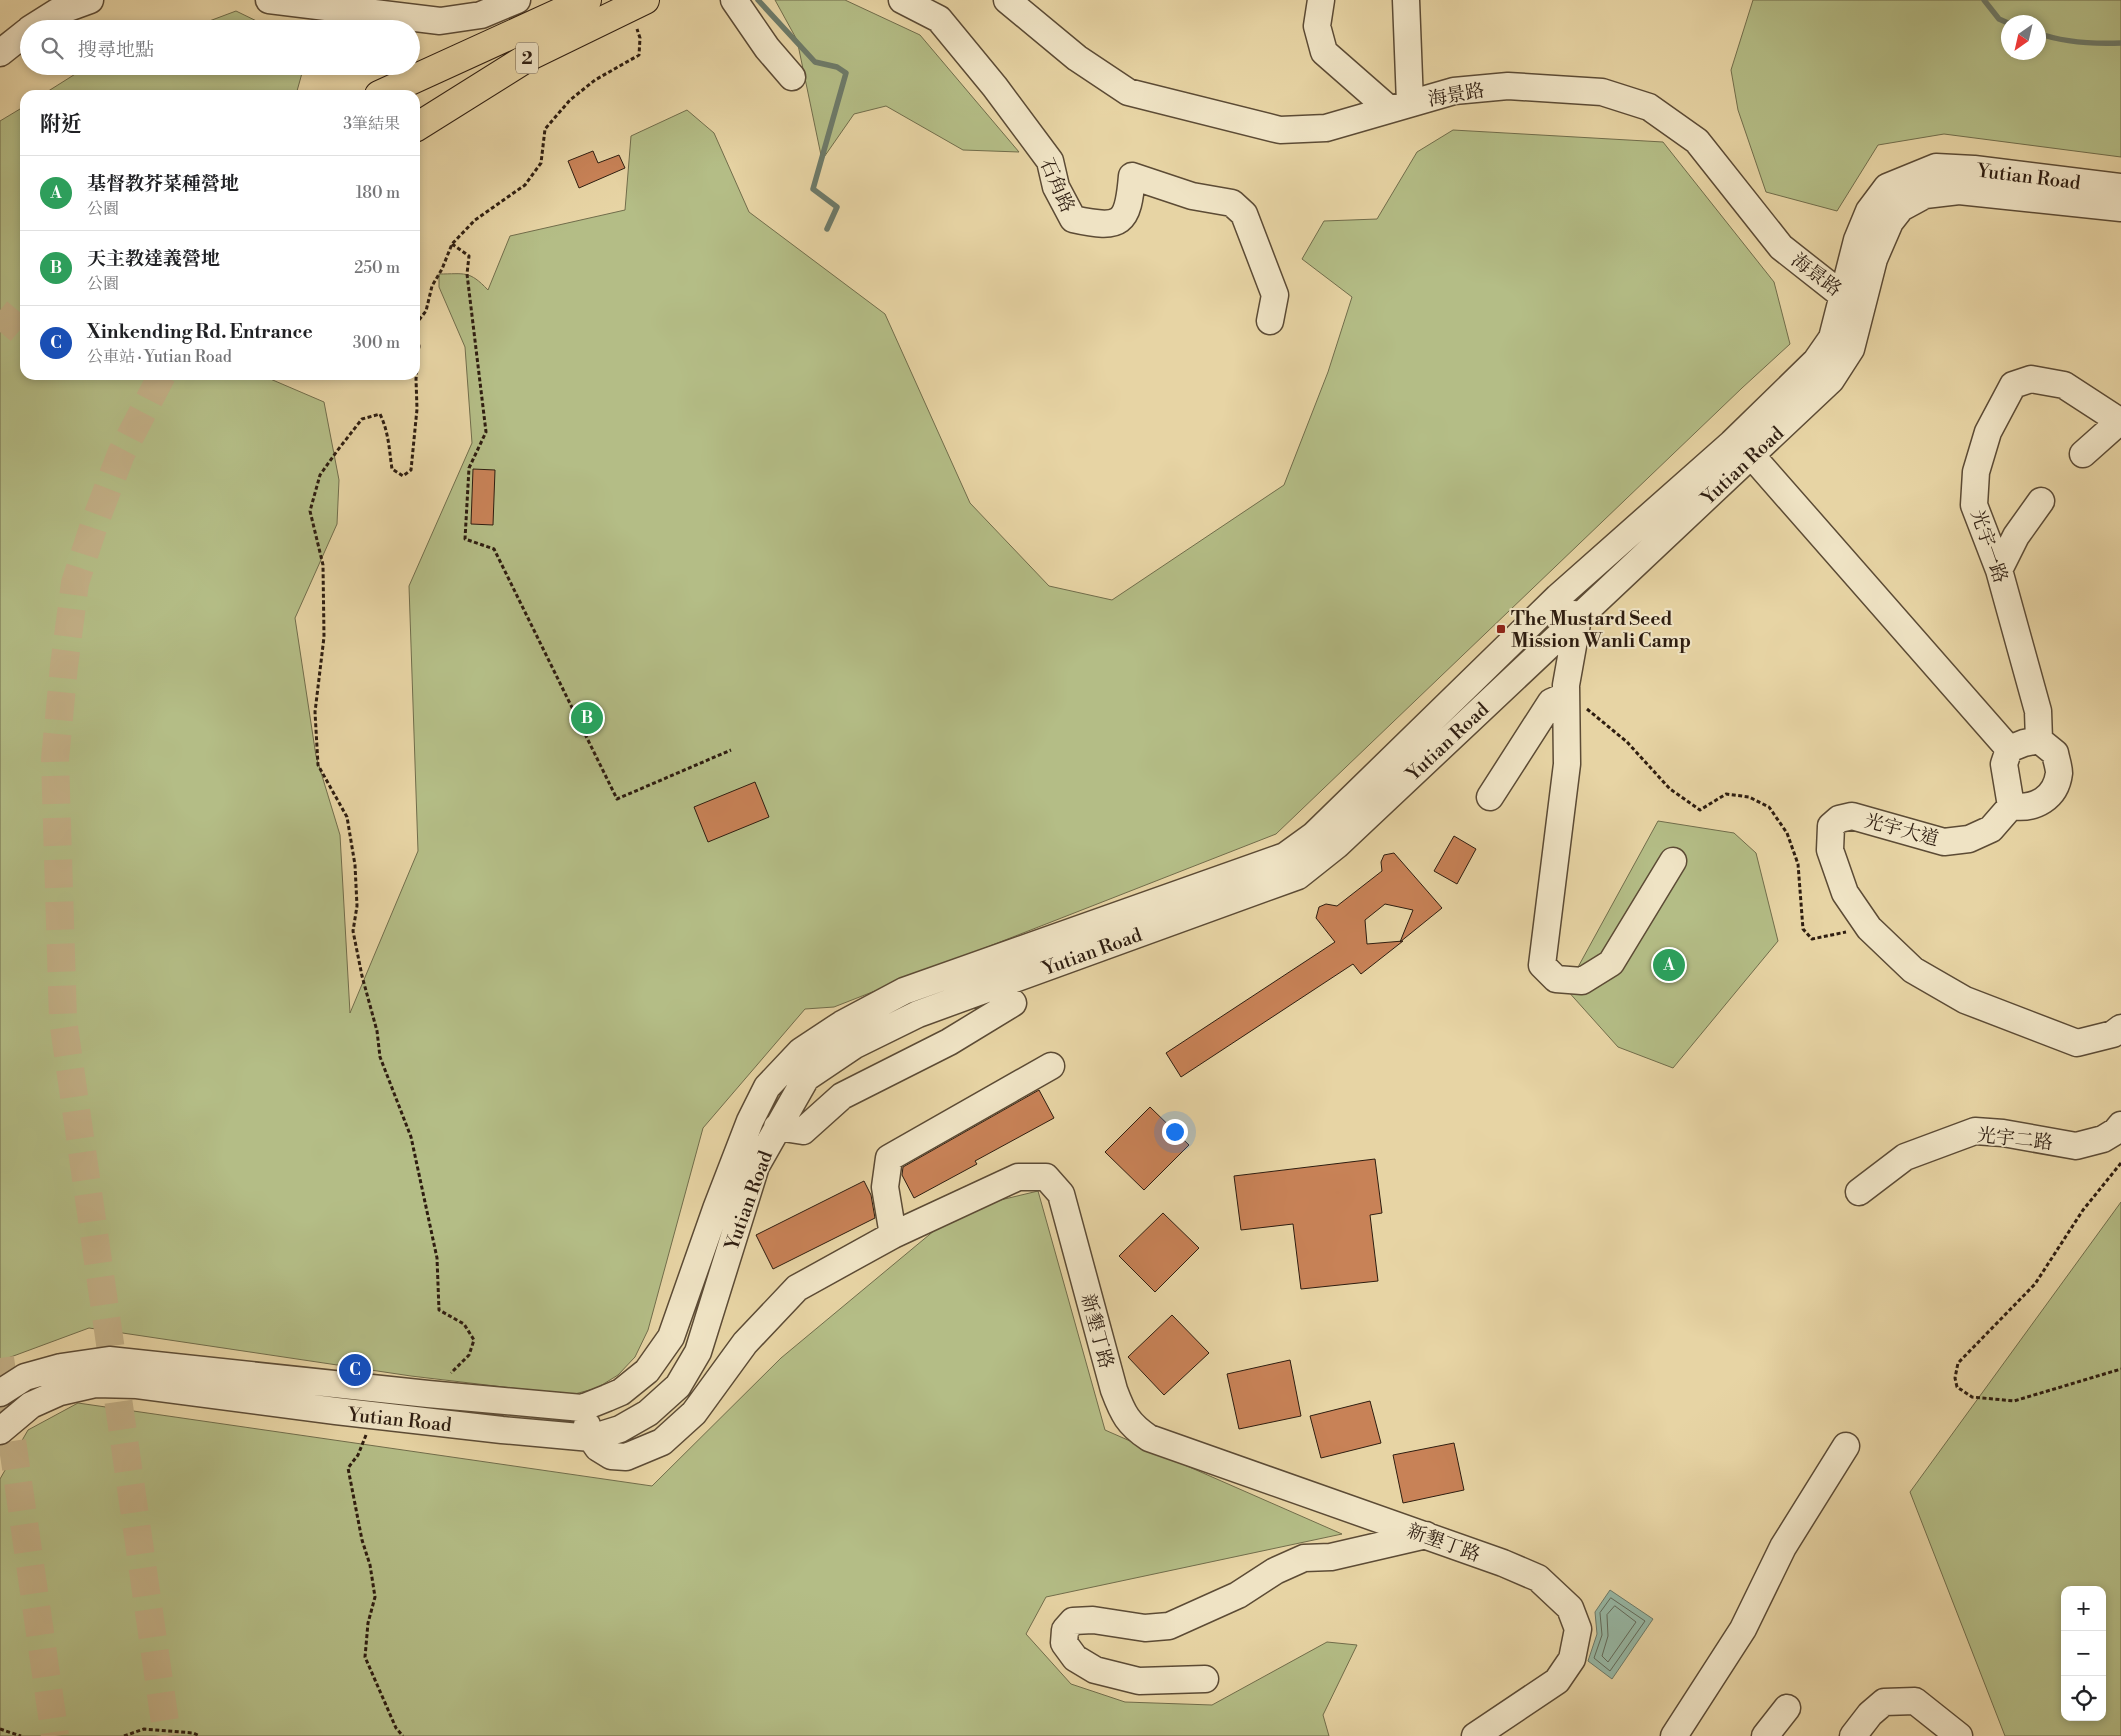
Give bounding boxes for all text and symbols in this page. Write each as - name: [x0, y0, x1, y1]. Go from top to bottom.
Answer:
- north arrow: [2001, 15, 2046, 60]
- search box: [20, 20, 420, 75]
- icon: search: [38, 34, 66, 62]
- text: 搜尋地點: [78, 38, 154, 62]
- road number: 2: [516, 42, 538, 74]
- street label: 海景路: [1426, 78, 1486, 112]
- text: 附近: [40, 112, 82, 138]
- text: 3筆結果: [343, 114, 400, 134]
- street label: 石角路: [1035, 154, 1080, 216]
- street label: Yutian Road: [1975, 159, 2082, 195]
- text: 基督教芥菜種營地: [87, 172, 239, 196]
- text: A: [50, 183, 62, 203]
- text: 180 m: [356, 183, 400, 203]
- text: 公園: [87, 199, 119, 219]
- text: 天主教達義營地: [87, 247, 220, 271]
- street label: 海景路: [1786, 248, 1846, 302]
- text: B: [50, 258, 62, 278]
- text: 250 m: [354, 258, 400, 278]
- text: 公園: [87, 274, 119, 294]
- text: Xinkending Rd. Entrance: [87, 320, 313, 344]
- text: C: [50, 333, 62, 353]
- text: 300 m: [353, 333, 400, 353]
- text: 公車站 · Yutian Road: [87, 347, 232, 367]
- street label: Yutian Road: [1696, 421, 1789, 511]
- street label: 光宇一路: [1965, 506, 2013, 586]
- place label: The Mustard Seed Mission Wanli Camp: [1511, 607, 1691, 653]
- marker: The Mustard Seed Mission Wanli Camp: [1495, 623, 1507, 635]
- street label: Yutian Road: [1401, 697, 1494, 787]
- pin: B: [571, 699, 603, 737]
- street label: 光宇大道: [1862, 809, 1942, 851]
- street label: Yutian Road: [1038, 923, 1146, 981]
- pin: A: [1653, 946, 1685, 984]
- your location: [1162, 1119, 1188, 1145]
- street label: 光宇二路: [1976, 1123, 2054, 1155]
- street label: Yutian Road: [720, 1147, 778, 1254]
- street label: 新墾丁路: [1076, 1291, 1118, 1371]
- pin: C: [339, 1351, 371, 1389]
- street label: Yutian Road: [346, 1403, 453, 1437]
- street label: 新墾丁路: [1404, 1519, 1483, 1567]
- map controls: [2061, 1586, 2106, 1721]
- button: +: [2061, 1586, 2106, 1631]
- button: −: [2061, 1631, 2106, 1676]
- button: locate: [2061, 1676, 2106, 1721]

